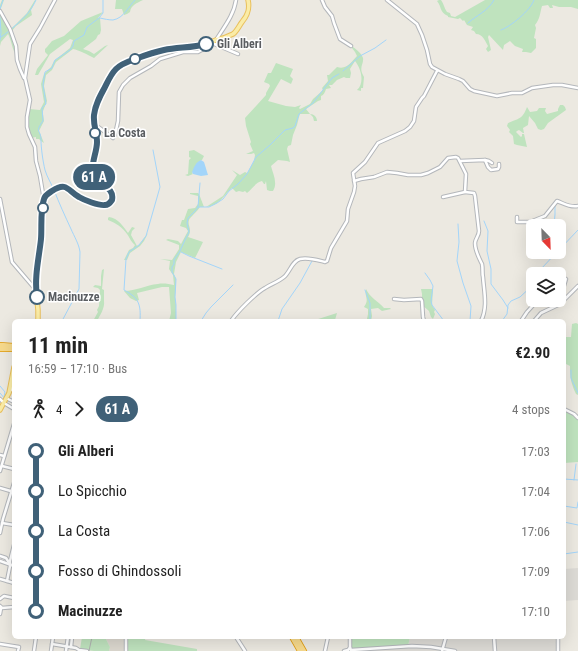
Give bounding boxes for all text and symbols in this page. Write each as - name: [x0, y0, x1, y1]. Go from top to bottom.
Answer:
- marker: Gli Alberi: [198, 36, 214, 52]
- place label: Gli Alberi: [217, 37, 262, 51]
- unlabelled marker: [129, 53, 141, 65]
- place label: La Costa: [104, 126, 146, 140]
- marker: La Costa: [89, 127, 101, 139]
- line badge: 61 A: [66, 164, 122, 190]
- text: 61 A: [81, 169, 107, 185]
- unlabelled marker: [37, 202, 49, 214]
- north arrow: [526, 219, 566, 259]
- map controls: [526, 219, 566, 307]
- button: layers: [526, 267, 566, 307]
- marker: Macinuzze: [29, 289, 45, 305]
- place label: Macinuzze: [48, 290, 100, 304]
- text: 11 min: [28, 333, 88, 358]
- text: €2.90: [515, 344, 550, 362]
- text: 16:59 – 17:10 · Bus: [28, 361, 127, 376]
- icon: walk: [28, 398, 50, 420]
- icon: forward: [68, 398, 90, 420]
- text: 61 A: [104, 401, 130, 417]
- text: 4: [56, 402, 62, 417]
- text: 4 stops: [512, 402, 550, 417]
- text: Gli Alberi: [58, 442, 114, 460]
- text: 17:03: [521, 444, 550, 459]
- text: Lo Spicchio: [58, 482, 127, 500]
- text: 17:04: [521, 484, 550, 499]
- text: La Costa: [58, 522, 110, 540]
- text: 17:06: [521, 524, 550, 539]
- text: Fosso di Ghindossoli: [58, 562, 181, 580]
- text: 17:09: [521, 564, 550, 579]
- text: Macinuzze: [58, 602, 123, 620]
- text: 17:10: [521, 604, 550, 619]

